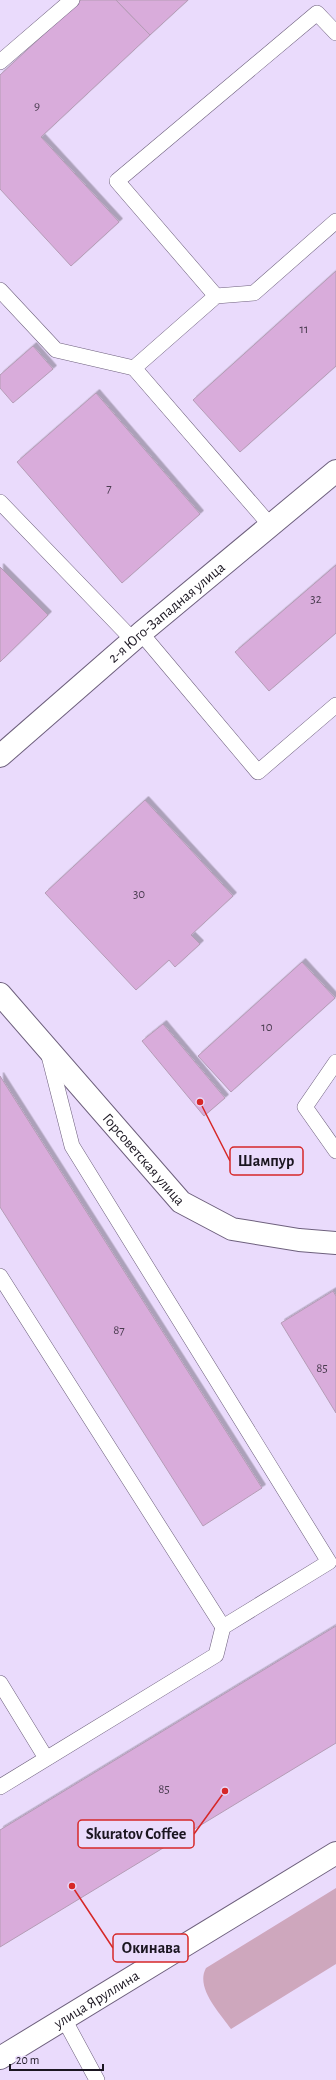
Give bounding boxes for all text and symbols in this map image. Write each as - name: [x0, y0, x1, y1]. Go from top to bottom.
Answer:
- house number: 9: [34, 100, 40, 113]
- house number: 11: [300, 323, 308, 336]
- house number: 7: [106, 482, 112, 495]
- street label: 2-я Юго-Западная улица: [105, 559, 228, 665]
- house number: 32: [310, 593, 322, 606]
- house number: 30: [133, 888, 145, 901]
- house number: 10: [261, 1021, 273, 1034]
- street label: Горсоветская улица: [100, 1110, 188, 1208]
- callout: Шампур: [230, 1147, 303, 1175]
- text: Шампур: [238, 1153, 294, 1170]
- house number: 87: [113, 1324, 125, 1337]
- house number: 85: [316, 1362, 328, 1375]
- house number: 85: [158, 1783, 170, 1796]
- callout: Skuratov Coffee: [78, 1820, 194, 1848]
- text: Skuratov Coffee: [86, 1826, 187, 1842]
- callout: Окинава: [113, 1934, 188, 1962]
- text: Окинава: [122, 1940, 181, 1956]
- street label: улица Яруллина: [50, 1967, 142, 2031]
- scale bar: [10, 2046, 103, 2072]
- text: 20 m: [16, 2054, 39, 2066]

